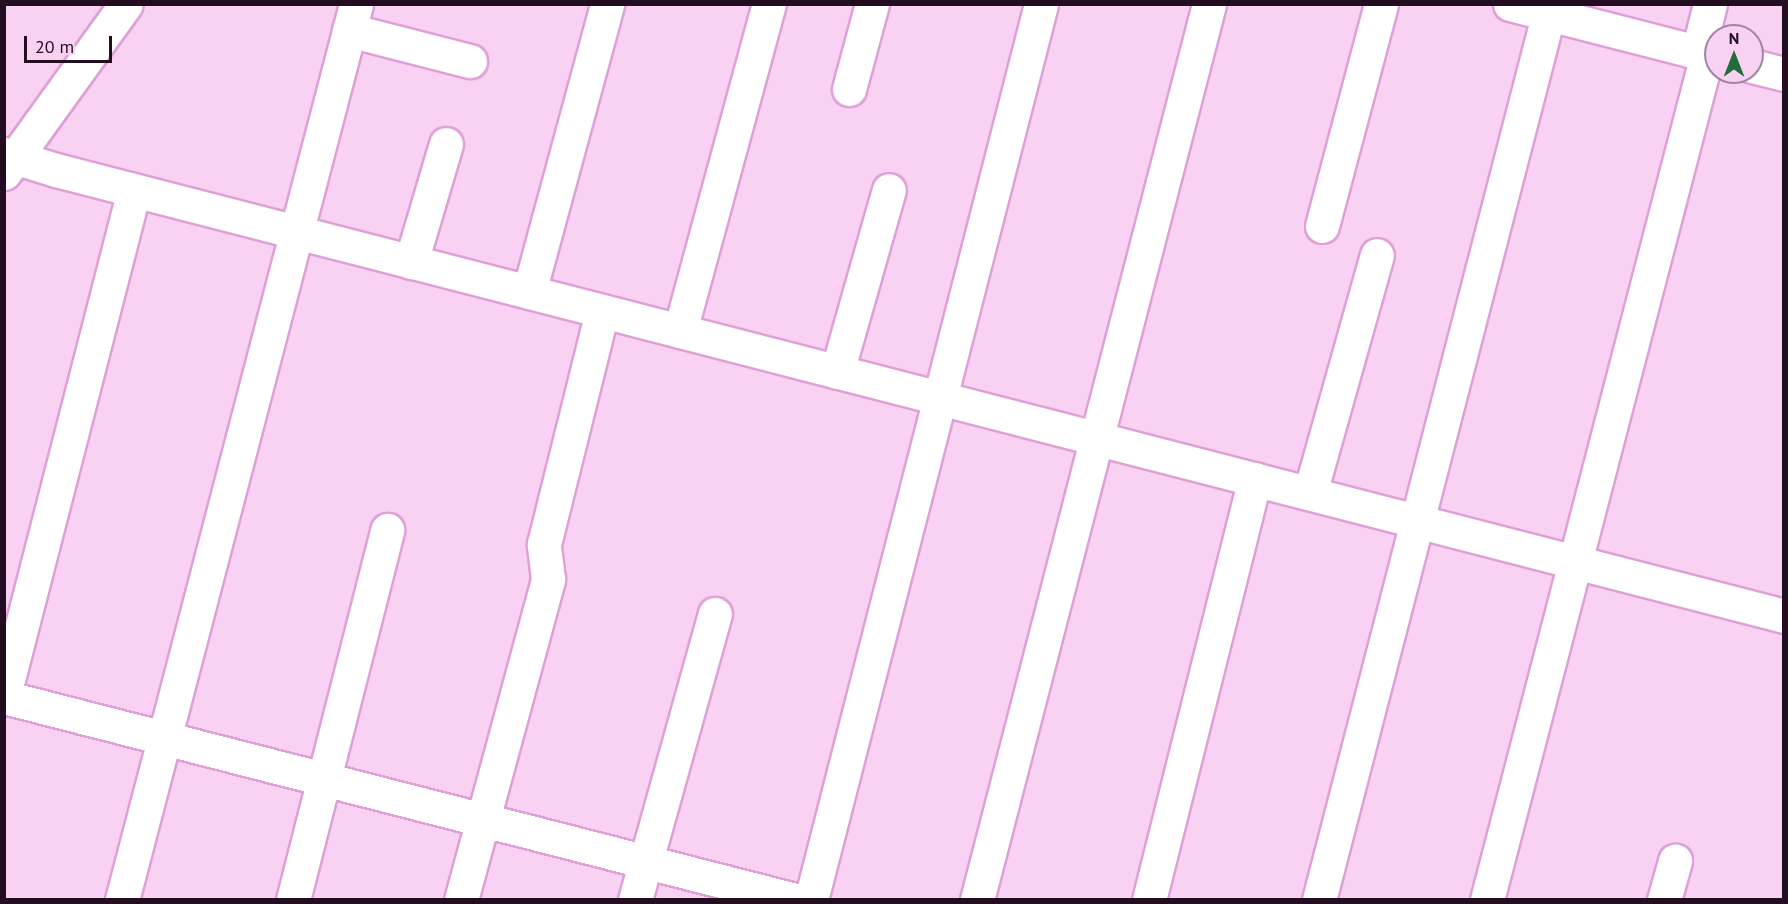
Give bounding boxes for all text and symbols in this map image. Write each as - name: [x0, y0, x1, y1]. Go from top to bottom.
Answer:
- scale bar: [27, 24, 116, 62]
- north arrow: [1704, 24, 1764, 84]
- text: N: [1729, 28, 1739, 48]
- text: 20 m: [35, 35, 74, 58]

